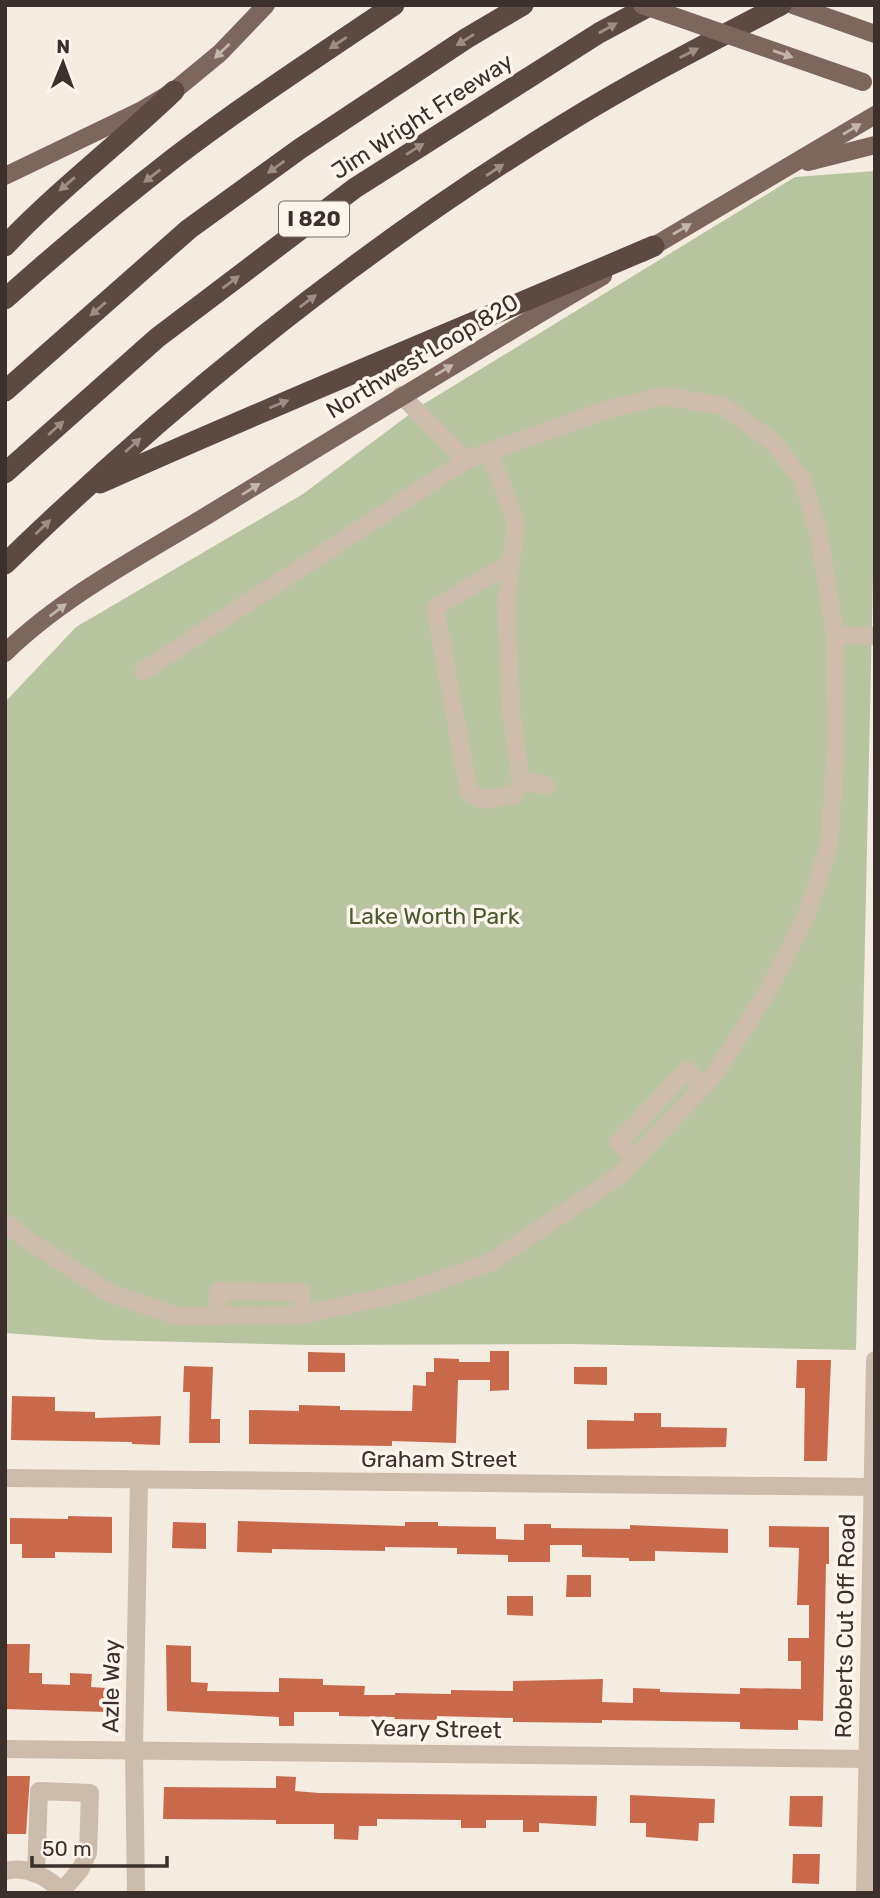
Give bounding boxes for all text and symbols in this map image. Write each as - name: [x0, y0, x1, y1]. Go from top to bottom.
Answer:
- one-way arrow: [598, 23, 618, 34]
- north arrow: [28, 28, 98, 98]
- one-way arrow: [455, 34, 474, 47]
- text: N: [56, 35, 70, 58]
- one-way arrow: [328, 37, 348, 50]
- one-way arrow: [214, 42, 231, 58]
- street label: Jim Wright Freeway: [326, 47, 518, 185]
- one-way arrow: [680, 47, 700, 59]
- one-way arrow: [773, 49, 794, 60]
- one-way arrow: [843, 122, 862, 135]
- one-way arrow: [406, 143, 425, 156]
- one-way arrow: [267, 160, 285, 174]
- one-way arrow: [485, 164, 504, 177]
- one-way arrow: [144, 168, 162, 183]
- one-way arrow: [59, 176, 76, 191]
- road number: I 820: [279, 202, 349, 236]
- one-way arrow: [673, 223, 692, 235]
- one-way arrow: [221, 275, 240, 289]
- street label: Northwest Loop 820: [321, 288, 523, 424]
- one-way arrow: [299, 293, 317, 308]
- one-way arrow: [89, 301, 107, 317]
- one-way arrow: [435, 363, 454, 376]
- one-way arrow: [269, 398, 290, 409]
- one-way arrow: [47, 420, 65, 436]
- one-way arrow: [124, 437, 142, 453]
- one-way arrow: [241, 483, 260, 496]
- one-way arrow: [34, 519, 51, 535]
- one-way arrow: [49, 603, 67, 617]
- park label: Lake Worth Park: [348, 902, 520, 930]
- street label: Graham Street: [361, 1445, 517, 1473]
- street label: Roberts Cut Off Road: [829, 1513, 861, 1739]
- street label: Azle Way: [96, 1639, 126, 1733]
- street label: Yeary Street: [370, 1714, 502, 1744]
- scale bar: [32, 1825, 166, 1869]
- text: 50 m: [42, 1836, 92, 1861]

